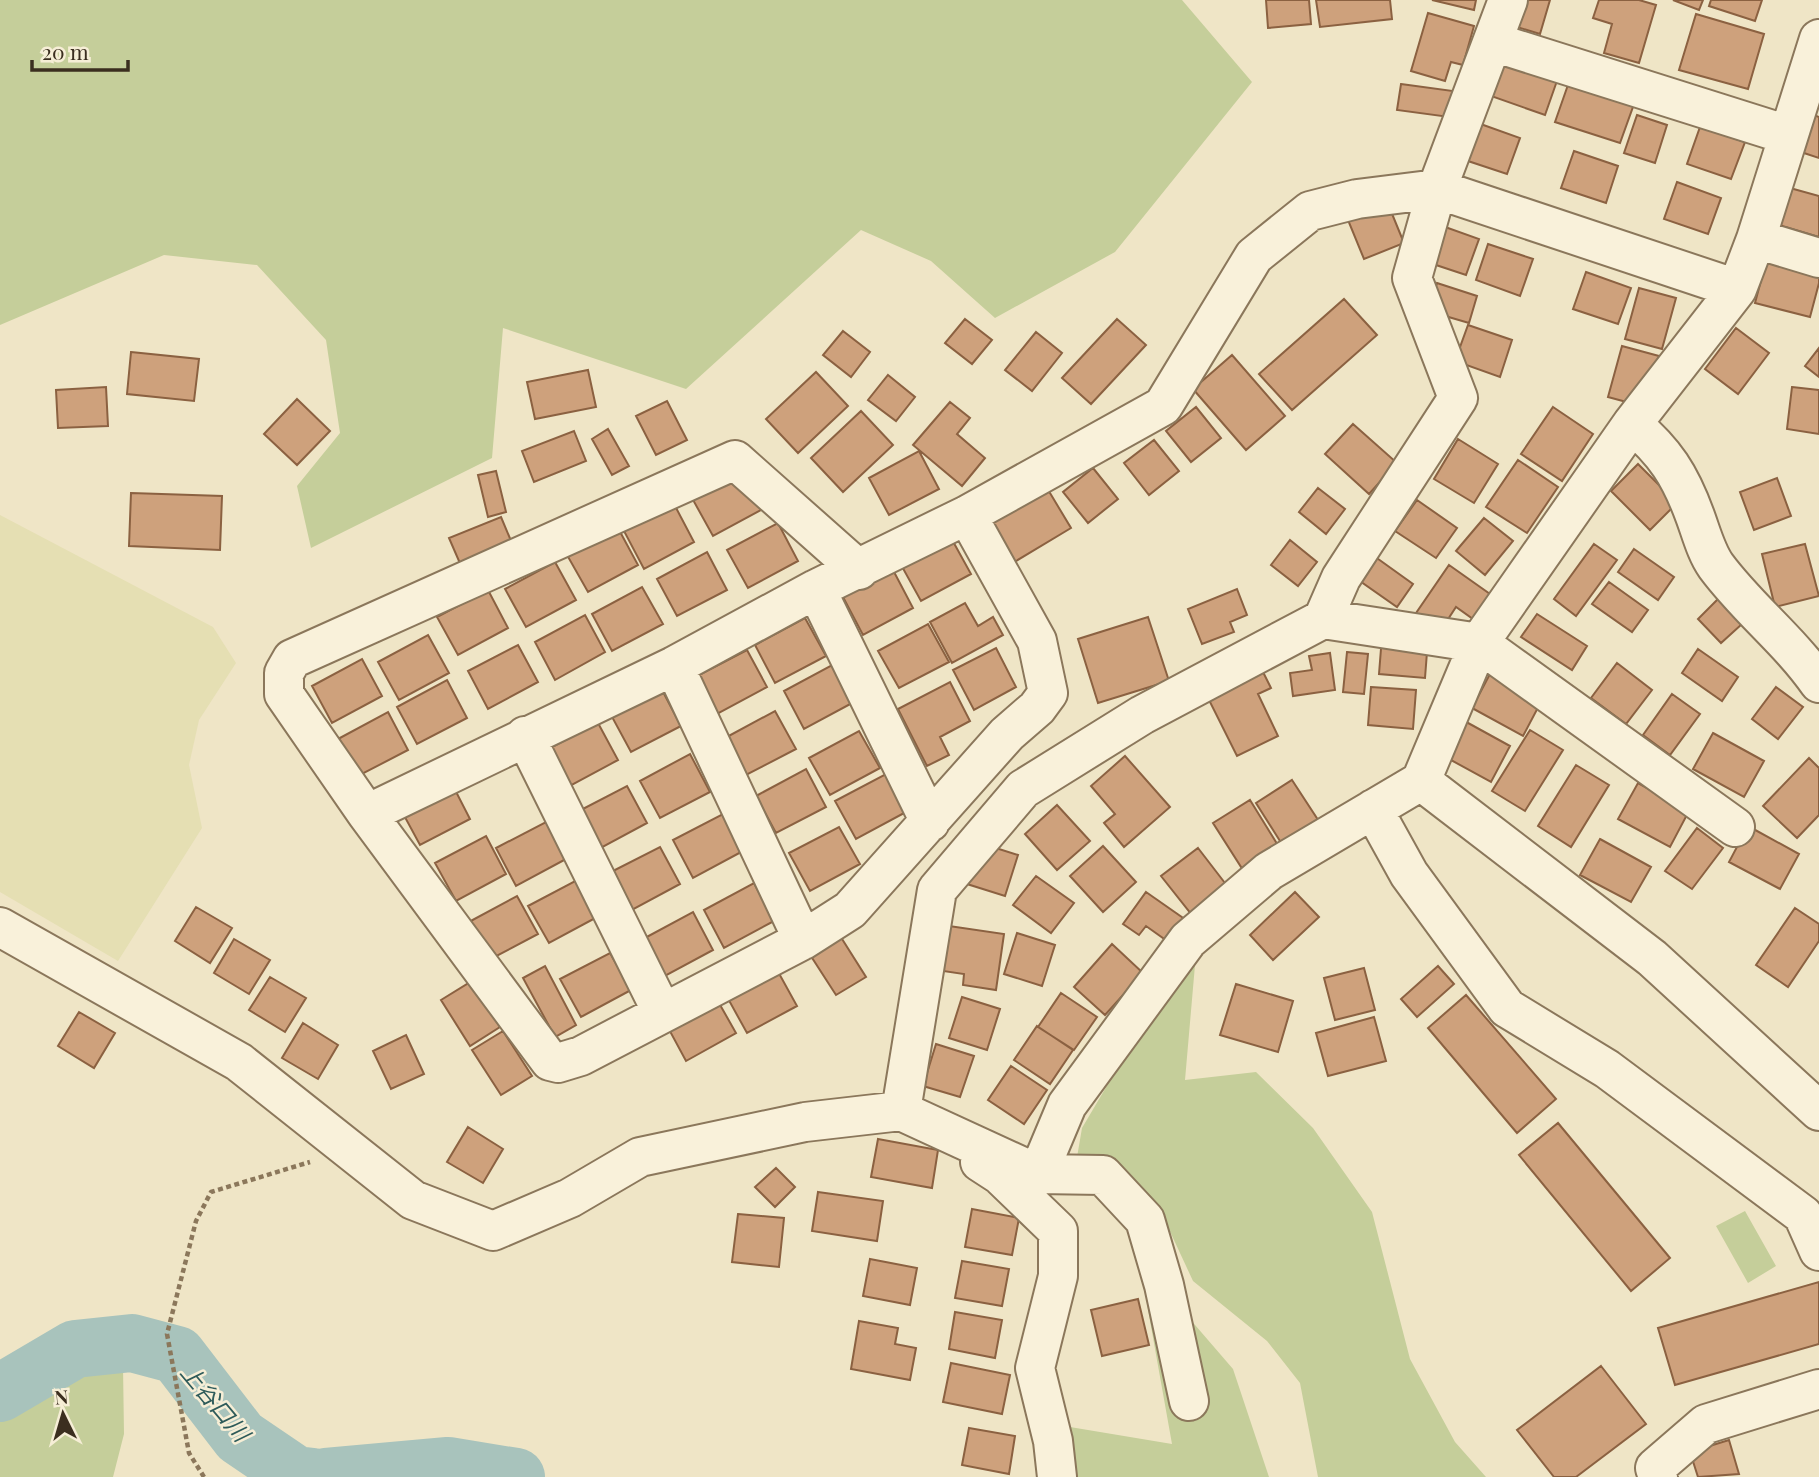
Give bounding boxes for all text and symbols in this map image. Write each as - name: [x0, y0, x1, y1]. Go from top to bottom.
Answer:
- scale bar: [32, 28, 128, 72]
- text: 20 m: [42, 37, 89, 65]
- water label: 上谷口川: [175, 1357, 259, 1449]
- north arrow: [28, 1379, 98, 1449]
- text: N: [53, 1382, 70, 1410]

